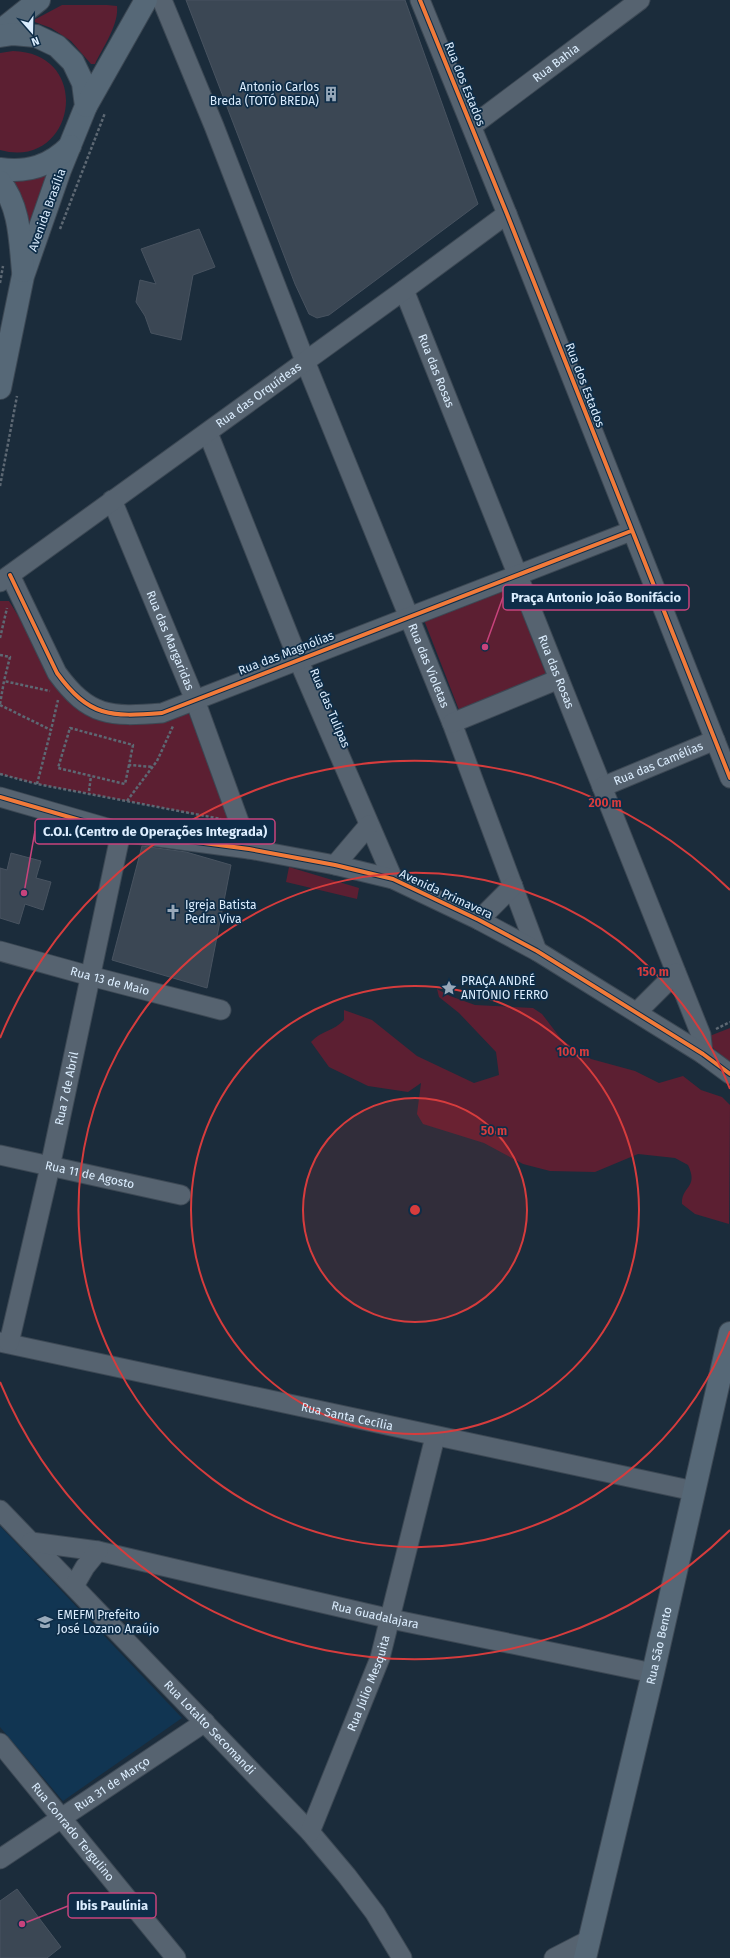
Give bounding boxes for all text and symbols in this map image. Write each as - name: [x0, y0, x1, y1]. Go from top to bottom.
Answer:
- north arrow: [12, 12, 52, 52]
- text: N: [30, 34, 41, 48]
- street label: Rua dos Estados: [442, 40, 488, 128]
- street label: Rua Bahia: [530, 41, 582, 85]
- place label: Antonio Carlos Breda (TOTÓ BREDA): [210, 80, 319, 108]
- building icon: Antonio Carlos Breda (TOTÓ BREDA): [322, 85, 340, 103]
- street label: Avenida Brasília: [26, 167, 68, 253]
- street label: Rua das Rosas: [415, 332, 457, 410]
- street label: Rua dos Estados: [562, 341, 608, 430]
- street label: Rua das Orquídeas: [213, 359, 304, 431]
- callout: Praça Antonio João Bonifácio: [503, 585, 689, 610]
- street label: Rua das Margaridas: [143, 589, 197, 693]
- text: Praça Antonio João Bonifácio: [511, 590, 682, 606]
- street label: Rua das Violetas: [405, 621, 452, 710]
- street label: Rua das Magnólias: [236, 628, 336, 678]
- street label: Rua das Rosas: [535, 633, 577, 711]
- street label: Rua das Tulipas: [307, 666, 353, 750]
- street label: Rua das Camélias: [612, 739, 705, 788]
- text: 200 m: [588, 796, 622, 810]
- callout: C.O.I. (Centro de Operações Integrada): [35, 819, 275, 844]
- text: C.O.I. (Centro de Operações Integrada): [43, 824, 267, 840]
- street label: Avenida Primavera: [397, 866, 495, 922]
- place label: Igreja Batista Pedra Viva: [185, 898, 257, 926]
- church icon: Igreja Batista Pedra Viva: [164, 903, 182, 921]
- street label: Rua 13 de Maio: [69, 964, 151, 998]
- text: 150 m: [637, 965, 669, 979]
- place label: PRAÇA ANDRÉ ANTONIO FERRO: [461, 973, 548, 1002]
- place icon: PRAÇA ANDRÉ ANTONIO FERRO: [440, 979, 458, 997]
- text: 100 m: [557, 1045, 589, 1059]
- street label: Rua 7 de Abril: [52, 1050, 81, 1127]
- text: 50 m: [481, 1124, 507, 1138]
- street label: Rua 11 de Agosto: [44, 1158, 136, 1192]
- centre of rings: [408, 1203, 422, 1217]
- street label: Rua Santa Cecília: [300, 1400, 394, 1433]
- street label: Rua Guadalajara: [330, 1598, 420, 1632]
- street label: Rua São Bento: [643, 1605, 675, 1686]
- place label: EMEFM Prefeito José Lozano Araújo: [57, 1608, 159, 1636]
- school or university icon: EMEFM Prefeito José Lozano Araújo: [36, 1613, 54, 1631]
- street label: Rua Júlio Mesquita: [344, 1634, 392, 1733]
- street label: Rua Lotalto Secomandi: [161, 1678, 258, 1778]
- street label: Rua 31 de Março: [72, 1754, 153, 1814]
- street label: Rua Conrado Tergulino: [28, 1780, 117, 1884]
- callout: Ibis Paulínia: [68, 1893, 156, 1918]
- text: Ibis Paulínia: [76, 1898, 148, 1913]

